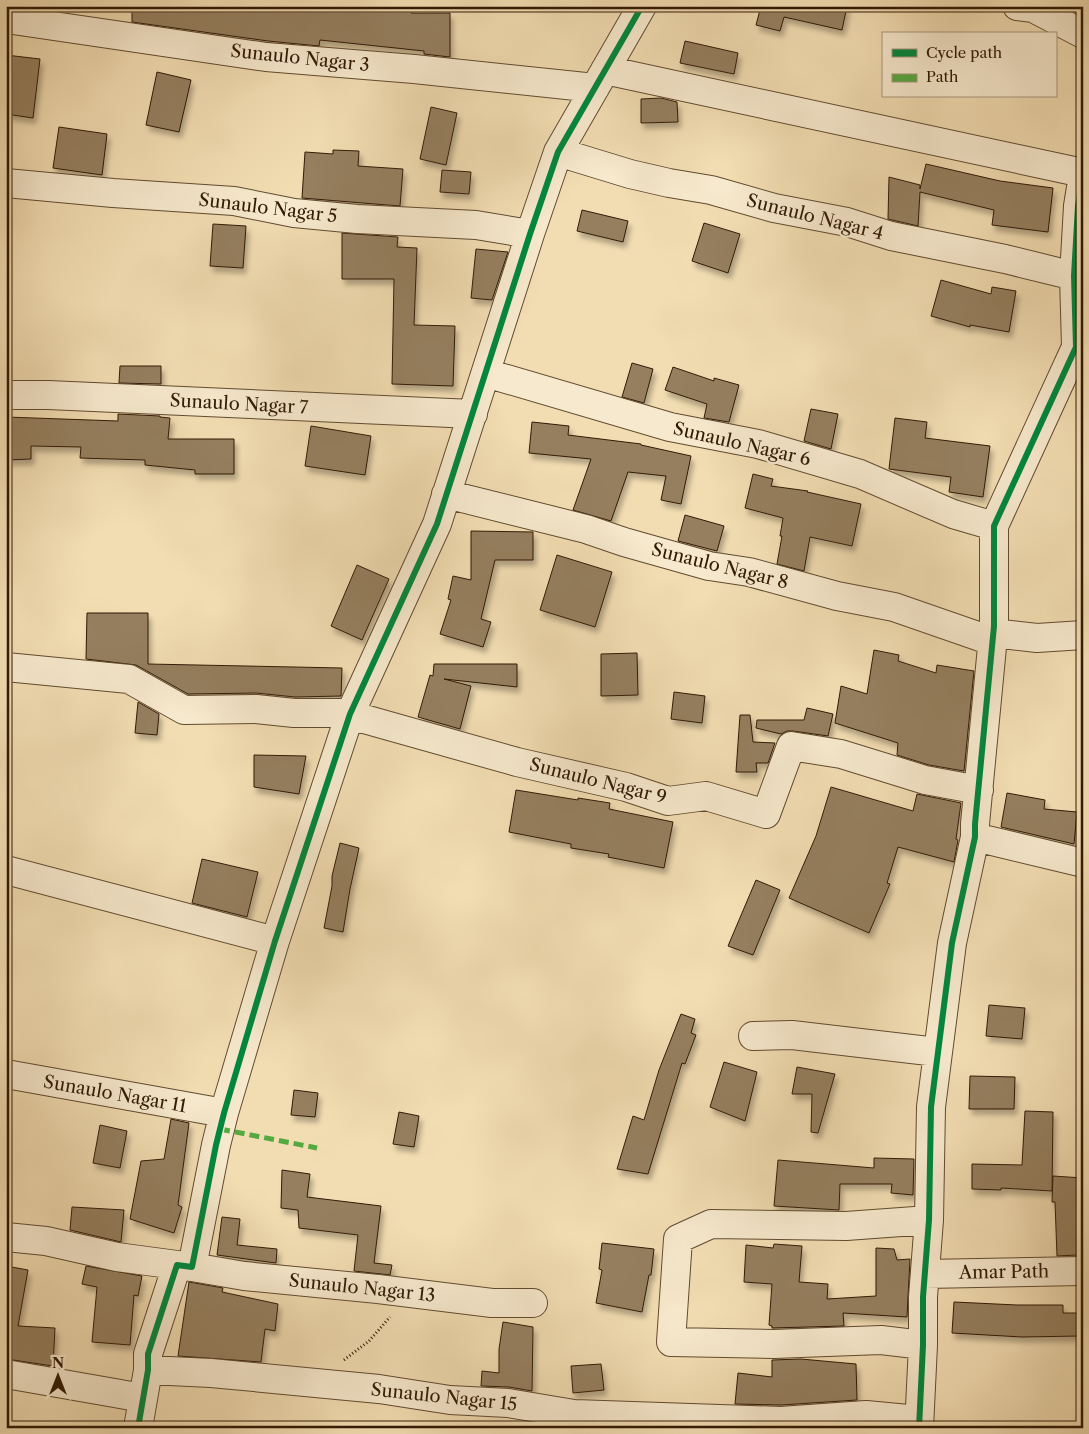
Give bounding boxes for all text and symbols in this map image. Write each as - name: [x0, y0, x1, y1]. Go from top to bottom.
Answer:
- legend: [882, 32, 1056, 98]
- street label: Sunaulo Nagar 3: [229, 40, 371, 76]
- text: Cycle path: [926, 43, 1003, 62]
- text: Path: [926, 67, 959, 86]
- street label: Sunaulo Nagar 5: [197, 189, 339, 227]
- street label: Sunaulo Nagar 4: [744, 189, 886, 245]
- street label: Sunaulo Nagar 7: [169, 389, 309, 419]
- street label: Sunaulo Nagar 6: [671, 418, 813, 470]
- street label: Sunaulo Nagar 8: [649, 538, 791, 594]
- street label: Sunaulo Nagar 9: [527, 753, 669, 809]
- street label: Sunaulo Nagar 11: [42, 1071, 189, 1117]
- street label: Amar Path: [958, 1260, 1049, 1284]
- street label: Sunaulo Nagar 13: [288, 1269, 436, 1307]
- north arrow: [32, 1352, 82, 1402]
- text: N: [52, 1354, 64, 1372]
- street label: Sunaulo Nagar 15: [370, 1378, 518, 1416]

